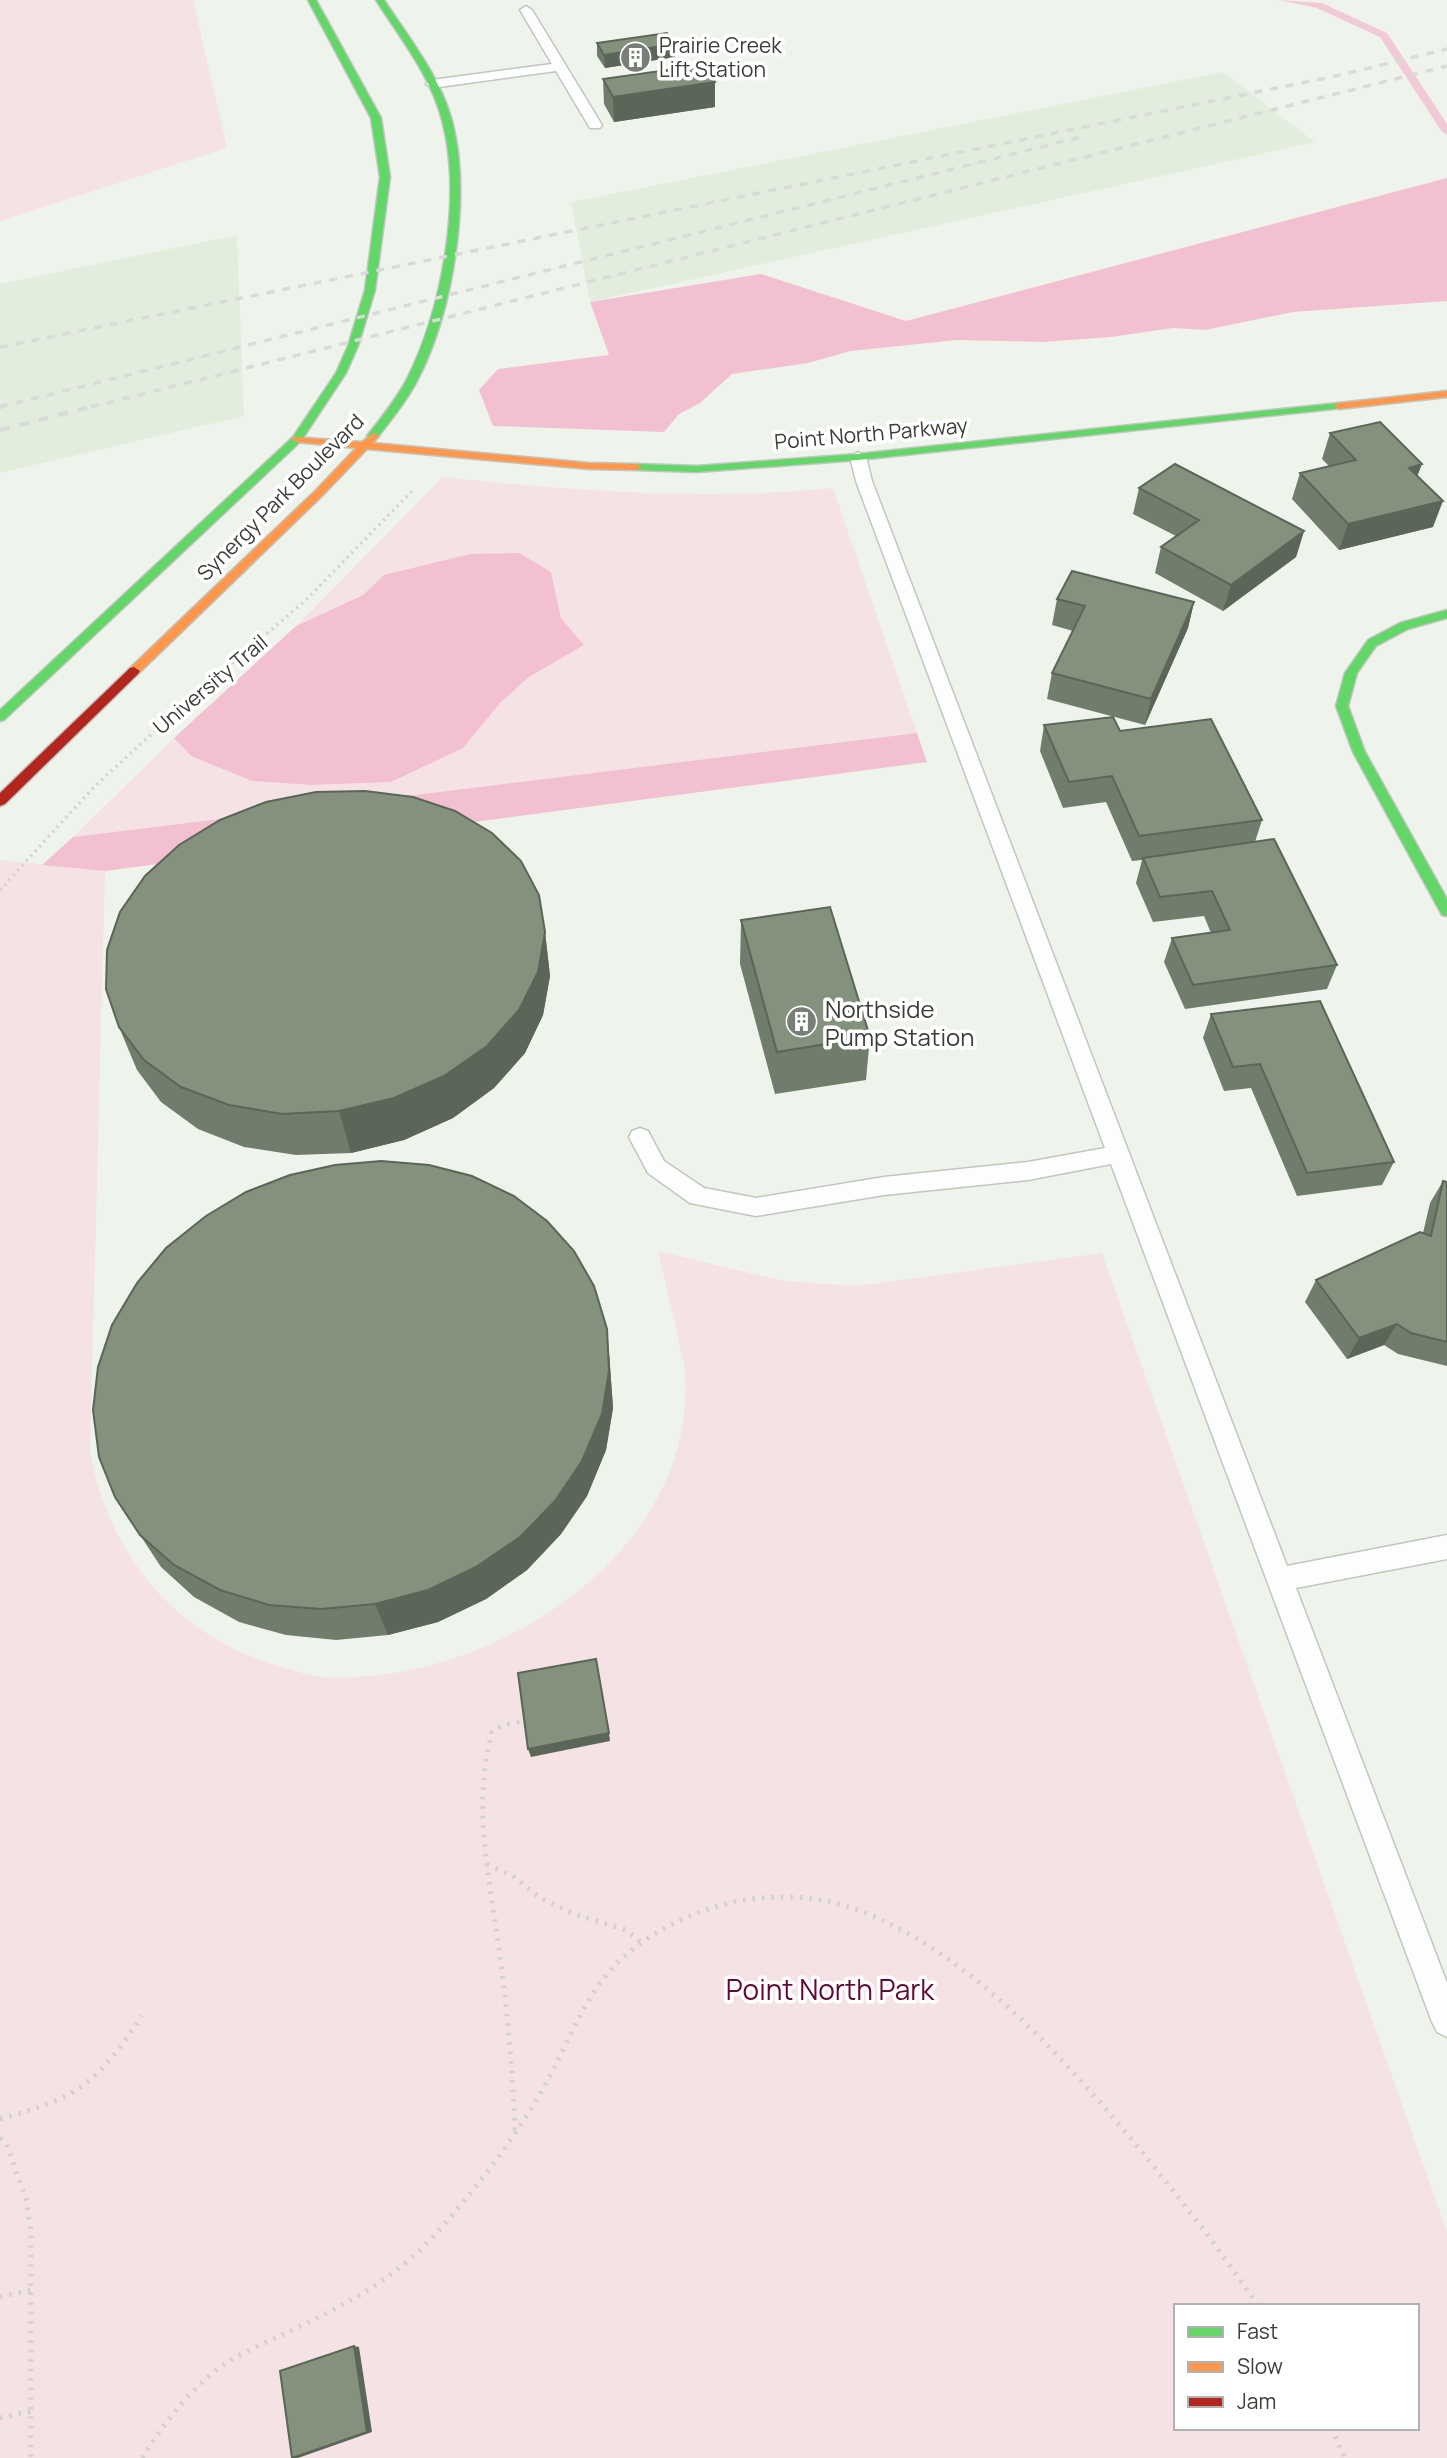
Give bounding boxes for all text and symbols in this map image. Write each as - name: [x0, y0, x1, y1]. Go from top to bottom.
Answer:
- place label: Prairie Creek Lift Station: [659, 31, 782, 83]
- building icon: Prairie Creek Lift Station: [619, 40, 653, 74]
- street label: Synergy Park Boulevard: [190, 407, 370, 587]
- street label: Point North Parkway: [773, 411, 969, 455]
- street label: University Trail: [147, 628, 273, 740]
- place label: Northside Pump Station: [825, 992, 975, 1053]
- building icon: Northside Pump Station: [785, 1005, 819, 1039]
- park label: Point North Park: [726, 1970, 935, 2008]
- legend: [1174, 2304, 1419, 2430]
- text: Fast: [1237, 2317, 1278, 2345]
- text: Slow: [1237, 2352, 1283, 2380]
- text: Jam: [1237, 2387, 1276, 2415]

